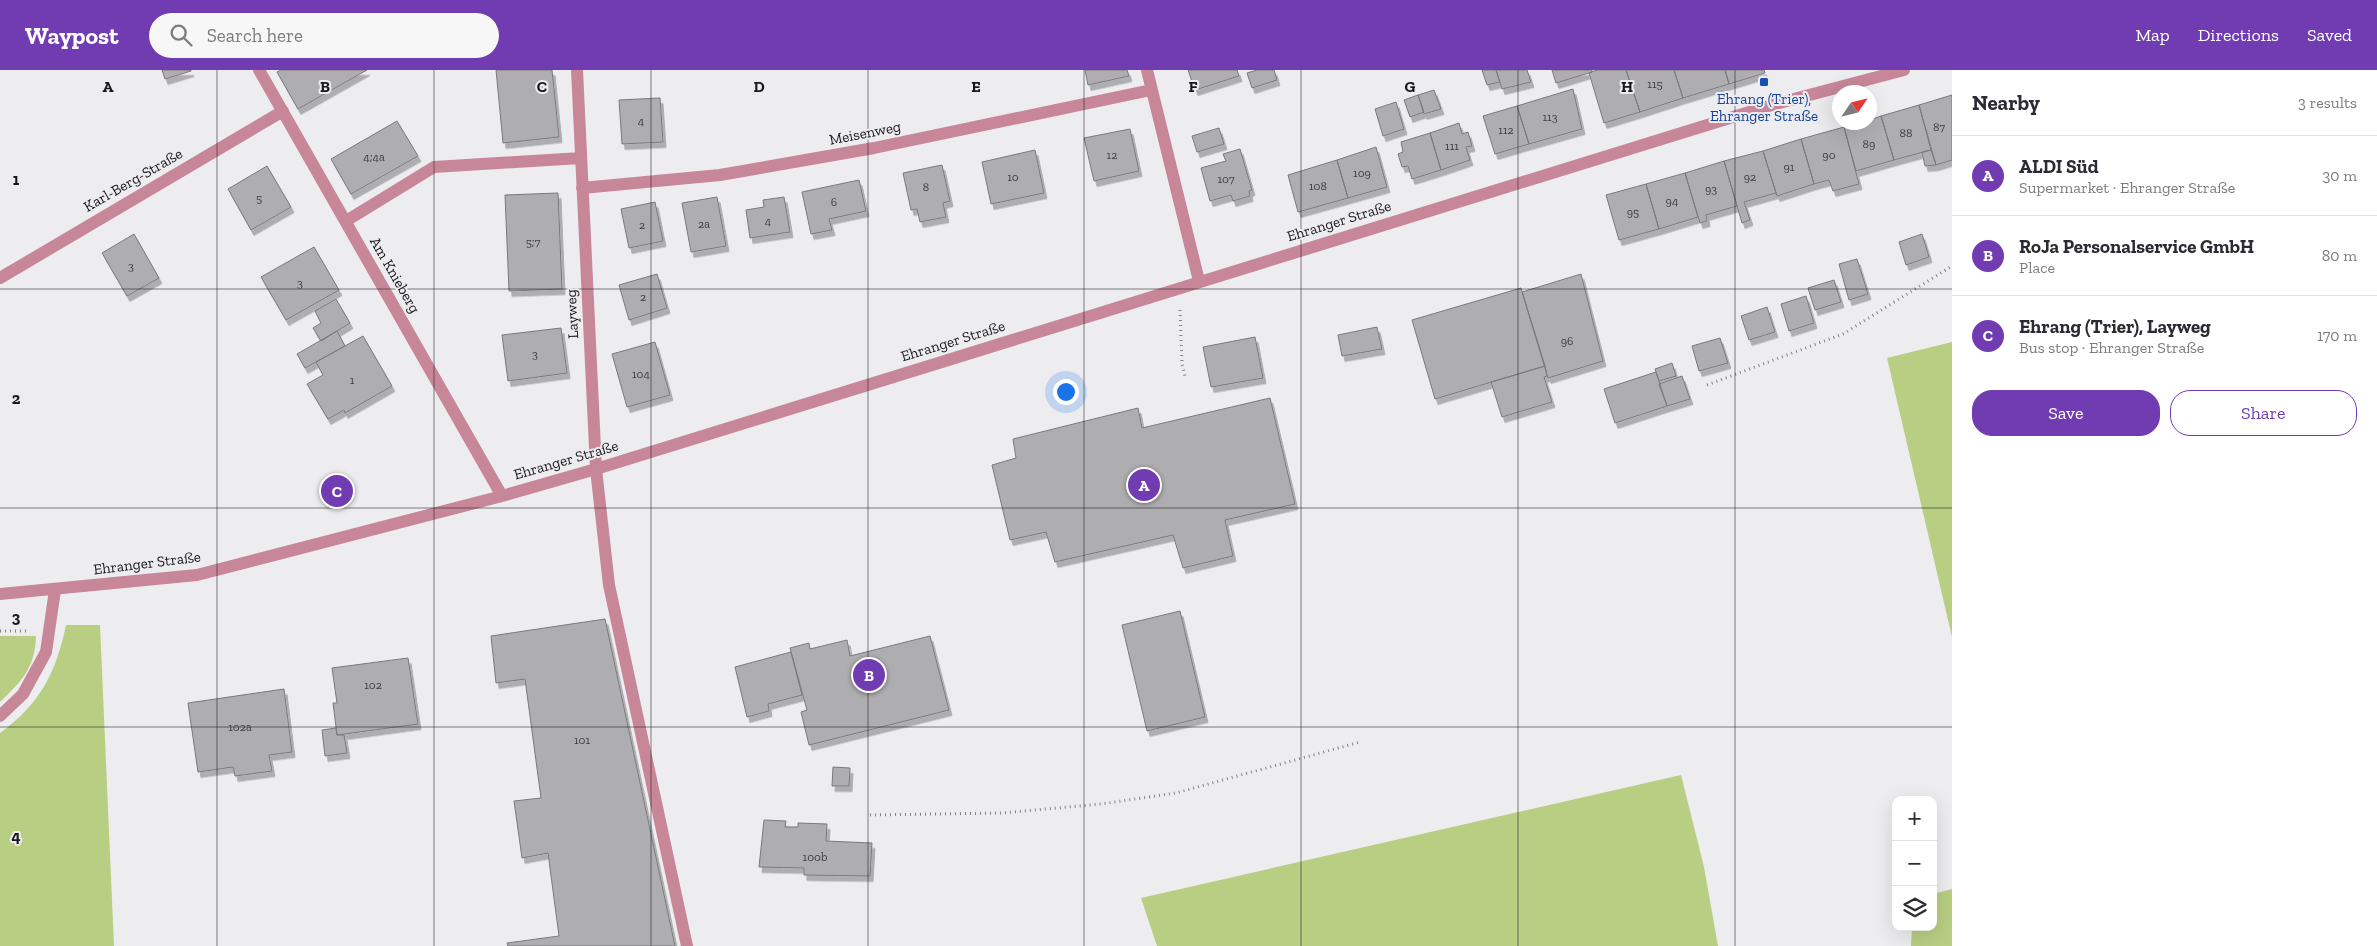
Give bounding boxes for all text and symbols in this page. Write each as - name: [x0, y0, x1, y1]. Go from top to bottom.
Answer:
- search box: [149, 13, 499, 58]
- text: Waypost: [25, 21, 119, 50]
- icon: search: [167, 21, 195, 49]
- text: Search here: [207, 24, 303, 47]
- text: Map: [2135, 24, 2170, 46]
- text: Directions: [2198, 24, 2279, 46]
- text: Saved: [2307, 24, 2352, 46]
- marker: Ehrang (Trier), Ehranger Straße: [1758, 76, 1770, 88]
- text: A: [103, 77, 114, 96]
- text: B: [320, 77, 330, 96]
- text: C: [537, 77, 547, 96]
- text: D: [753, 77, 765, 96]
- text: E: [971, 77, 981, 96]
- text: F: [1188, 77, 1198, 96]
- text: G: [1405, 77, 1416, 96]
- text: H: [1621, 77, 1633, 96]
- house number: 115: [1647, 77, 1663, 91]
- north arrow: [1832, 85, 1877, 130]
- place label: Ehrang (Trier), Ehranger Straße: [1710, 90, 1818, 125]
- text: Nearby: [1972, 90, 2040, 115]
- text: 3 results: [2298, 93, 2357, 112]
- house number: 113: [1542, 110, 1558, 124]
- house number: 4: [638, 114, 645, 128]
- street label: Meisenweg: [828, 117, 902, 149]
- house number: 87: [1933, 120, 1945, 134]
- house number: 112: [1498, 123, 1514, 137]
- house number: 88: [1900, 126, 1912, 140]
- house number: 89: [1863, 137, 1875, 151]
- house number: 111: [1445, 139, 1459, 153]
- street label: Karl-Berg-Straße: [80, 144, 186, 216]
- house number: 12: [1107, 148, 1117, 162]
- house number: 90: [1822, 148, 1836, 162]
- house number: 4;4a: [363, 150, 385, 164]
- text: ALDI Süd: [2019, 155, 2099, 178]
- house number: 91: [1784, 160, 1795, 174]
- house number: 109: [1353, 166, 1371, 180]
- text: A: [1983, 166, 1994, 185]
- text: 30 m: [2323, 166, 2357, 185]
- text: 1: [13, 170, 20, 189]
- house number: 10: [1007, 170, 1019, 184]
- house number: 92: [1744, 170, 1756, 184]
- house number: 107: [1217, 172, 1235, 186]
- text: Supermarket · Ehranger Straße: [2019, 178, 2235, 197]
- house number: 108: [1309, 179, 1327, 193]
- house number: 8: [923, 180, 929, 194]
- house number: 93: [1705, 182, 1717, 196]
- house number: 5: [256, 191, 262, 205]
- house number: 94: [1666, 194, 1679, 208]
- house number: 6: [831, 195, 837, 209]
- street label: Ehranger Straße: [1285, 197, 1393, 245]
- house number: 95: [1627, 205, 1639, 219]
- house number: 4: [765, 214, 772, 228]
- house number: 2a: [698, 217, 710, 231]
- house number: 2: [639, 218, 645, 232]
- street label: Am Knieberg: [366, 234, 424, 316]
- house number: 5;7: [526, 235, 541, 249]
- text: RoJa Personalservice GmbH: [2019, 235, 2254, 258]
- text: B: [1983, 246, 1993, 265]
- text: 80 m: [2322, 246, 2357, 265]
- text: Place: [2019, 258, 2055, 277]
- house number: 3: [128, 259, 134, 273]
- house number: 3: [297, 276, 303, 290]
- street label: Layweg: [562, 289, 582, 339]
- house number: 2: [640, 290, 646, 304]
- text: Ehrang (Trier), Layweg: [2019, 315, 2211, 338]
- street label: Ehranger Straße: [899, 317, 1007, 365]
- text: C: [1983, 326, 1993, 345]
- text: 170 m: [2317, 326, 2357, 345]
- house number: 96: [1561, 334, 1573, 348]
- text: Bus stop · Ehranger Straße: [2019, 338, 2204, 357]
- house number: 3: [532, 347, 538, 361]
- house number: 104: [632, 367, 651, 381]
- house number: 1: [350, 373, 355, 387]
- your location: [1053, 379, 1079, 405]
- text: 2: [12, 389, 21, 408]
- button: Save: [1972, 390, 2160, 436]
- button: Share: [2170, 390, 2357, 436]
- street label: Ehranger Straße: [512, 436, 620, 484]
- pin: A: [1128, 466, 1160, 504]
- pin: C: [321, 472, 353, 510]
- street label: Ehranger Straße: [92, 547, 202, 579]
- text: 3: [12, 608, 21, 627]
- pin: B: [853, 656, 885, 694]
- house number: 102: [364, 678, 382, 692]
- house number: 102a: [228, 720, 252, 734]
- house number: 101: [574, 733, 590, 747]
- map controls: [1892, 796, 1937, 931]
- button: +: [1892, 796, 1937, 841]
- text: 4: [11, 827, 21, 846]
- button: −: [1892, 841, 1937, 886]
- house number: 100b: [803, 850, 827, 864]
- button: layers: [1892, 886, 1937, 931]

